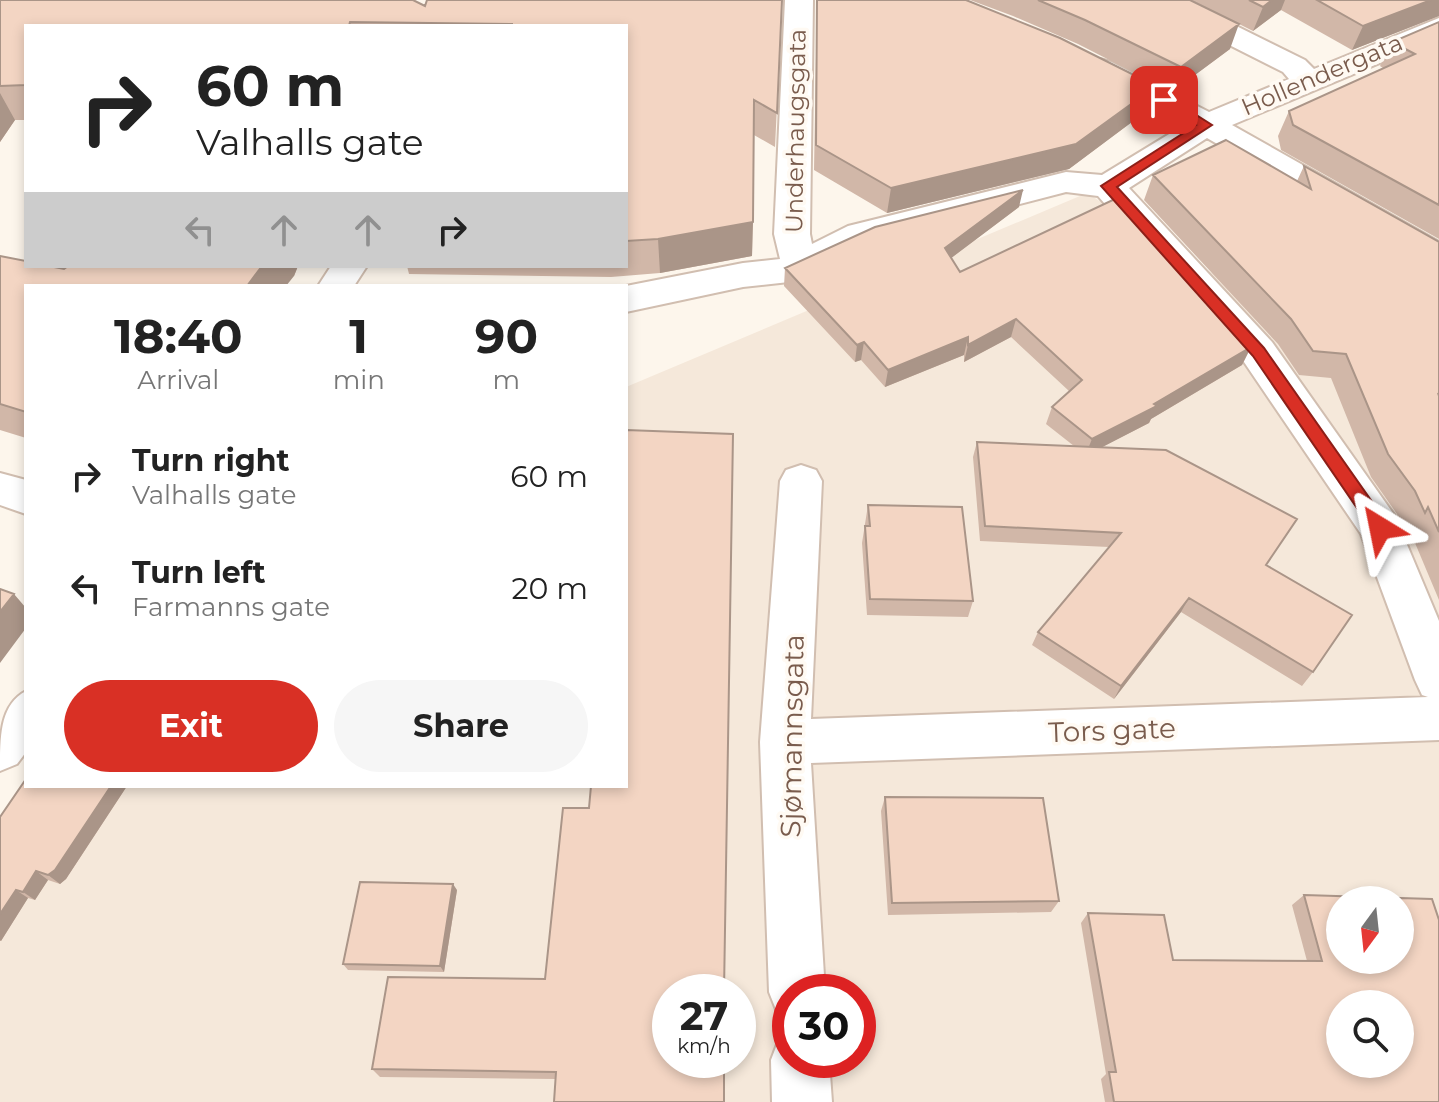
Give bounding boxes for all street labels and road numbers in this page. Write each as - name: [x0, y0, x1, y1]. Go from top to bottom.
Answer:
- street label: Hollendergata: [1237, 28, 1407, 122]
- street label: Underhaugsgata: [779, 29, 812, 233]
- street label: Sjømannsgata: [773, 634, 811, 838]
- street label: Tors gate: [1048, 711, 1176, 749]

